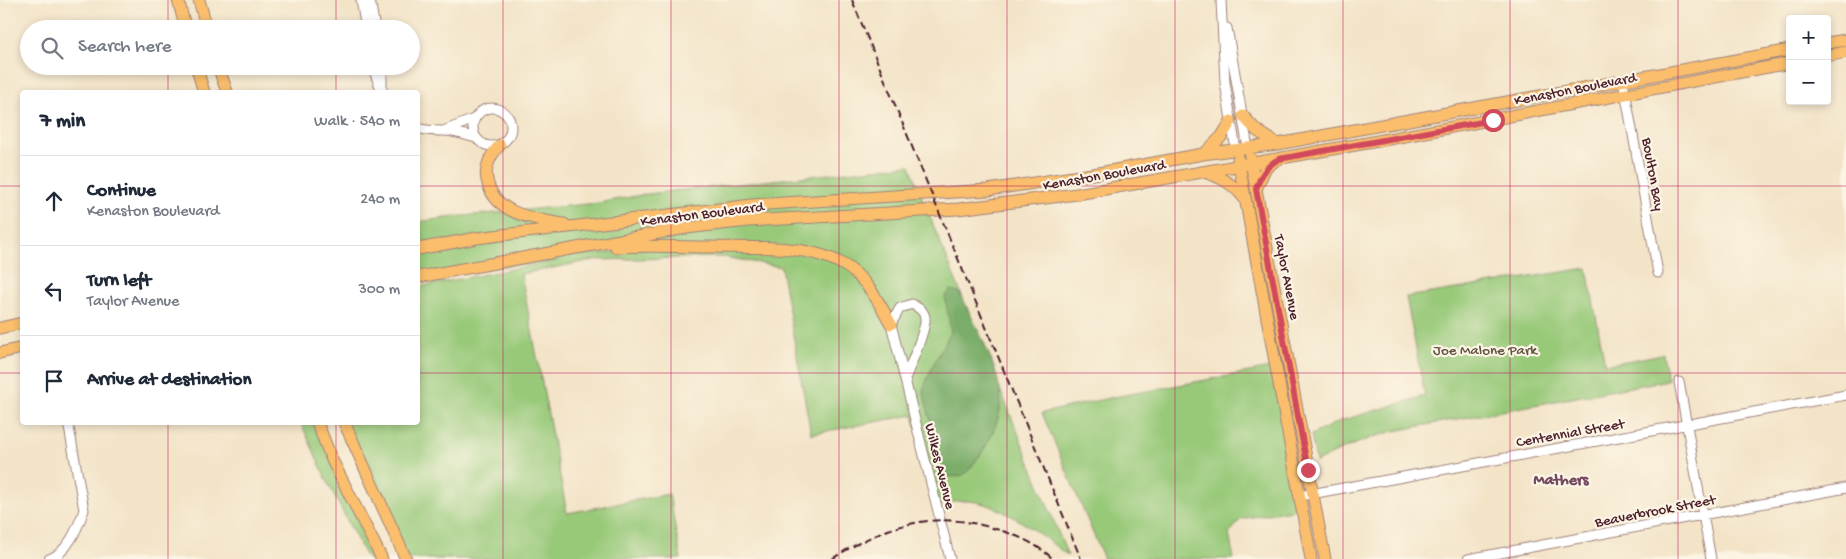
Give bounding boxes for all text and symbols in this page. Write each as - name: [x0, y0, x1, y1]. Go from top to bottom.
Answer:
- map controls: [1786, 15, 1831, 105]
- button: +: [1786, 15, 1831, 60]
- search box: [20, 20, 420, 75]
- icon: search: [38, 34, 66, 62]
- text: Search here: [78, 36, 172, 59]
- button: −: [1786, 60, 1831, 105]
- street label: Kenaston Boulevard: [1513, 69, 1639, 111]
- route start: [1482, 109, 1505, 132]
- text: 7 min: [40, 110, 85, 135]
- text: Walk · 540 m: [314, 113, 400, 132]
- street label: Boulton Bay: [1637, 135, 1667, 213]
- street label: Kenaston Boulevard: [1042, 156, 1168, 196]
- text: Continue: [87, 180, 156, 203]
- icon: ahead: [40, 187, 68, 215]
- text: 240 m: [360, 191, 400, 210]
- street label: Kenaston Boulevard: [640, 198, 766, 231]
- text: Kenaston Boulevard: [87, 203, 219, 222]
- street label: Taylor Avenue: [1269, 232, 1303, 322]
- text: Turn left: [87, 270, 151, 293]
- icon: left: [40, 277, 68, 305]
- text: 300 m: [358, 281, 400, 300]
- text: Taylor Avenue: [87, 293, 179, 312]
- park label: Joe Malone Park: [1433, 342, 1538, 360]
- icon: arrive: [40, 367, 68, 395]
- text: Arrive at destination: [87, 369, 251, 392]
- street label: Centennial Street: [1515, 415, 1628, 452]
- street label: Wilkes Avenue: [920, 422, 958, 512]
- route end: [1297, 459, 1320, 482]
- district label: Mathers: [1534, 472, 1590, 491]
- street label: Beaverbrook Street: [1593, 491, 1719, 533]

